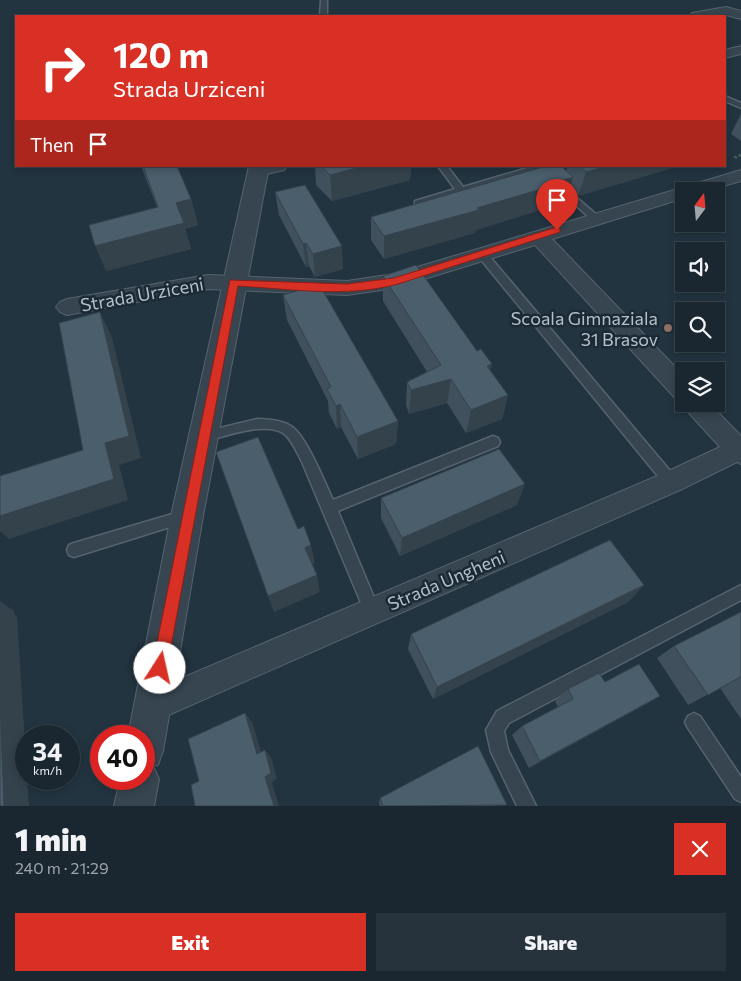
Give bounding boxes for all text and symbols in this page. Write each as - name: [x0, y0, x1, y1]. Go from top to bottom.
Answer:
- text: 120 m: [113, 32, 209, 75]
- icon: right: [30, 35, 95, 100]
- text: Strada Urziceni: [113, 75, 265, 102]
- icon: arrive: [84, 130, 112, 158]
- text: Then: [30, 133, 74, 156]
- pin: [536, 179, 578, 230]
- north arrow: [675, 182, 725, 232]
- map controls: [675, 182, 725, 412]
- icon: arrive: [543, 186, 571, 214]
- button: sound: [675, 242, 725, 292]
- street label: Strada Urziceni: [79, 272, 205, 316]
- button: search: [675, 302, 725, 352]
- place label: Scoala Gimnaziala 31 Brasov: [511, 307, 658, 350]
- marker: Scoala Gimnaziala 31 Brasov: [662, 322, 674, 334]
- button: layers: [675, 362, 725, 412]
- street label: Strada Ungheni: [384, 545, 508, 615]
- position arrow: [133, 641, 185, 693]
- speed limit sign: 40: [90, 725, 155, 790]
- text: 34: [33, 736, 62, 766]
- text: km/h: [33, 763, 62, 777]
- text: 1 min: [15, 820, 87, 857]
- button: close: [674, 823, 726, 875]
- text: 240 m · 21:29: [15, 858, 109, 877]
- button: Exit: [15, 913, 366, 971]
- button: Share: [376, 913, 726, 971]

